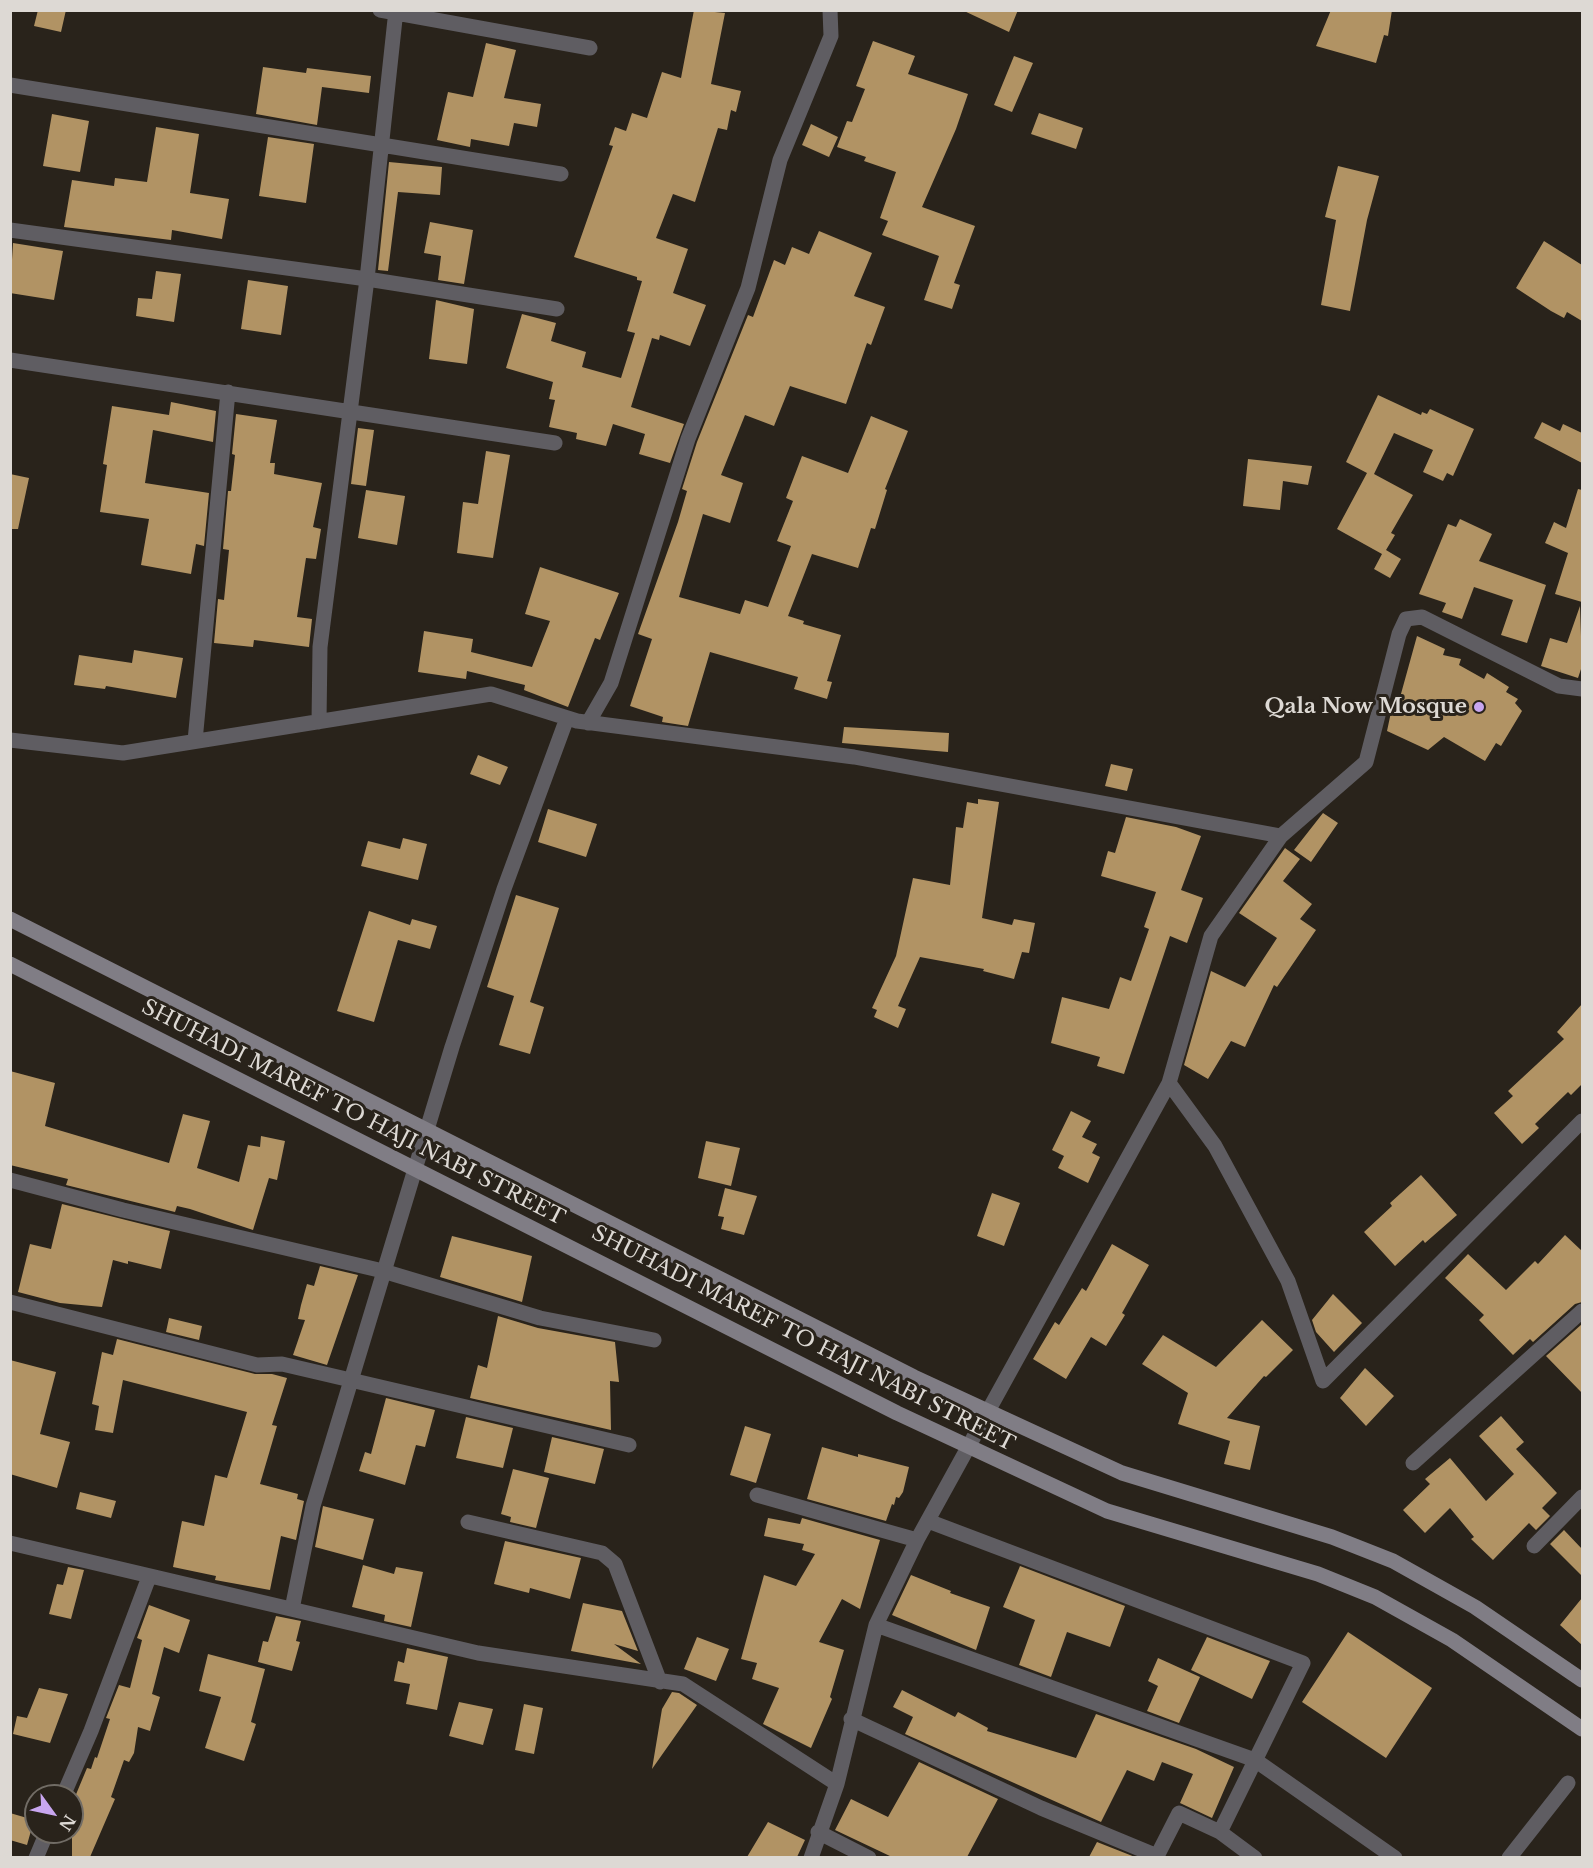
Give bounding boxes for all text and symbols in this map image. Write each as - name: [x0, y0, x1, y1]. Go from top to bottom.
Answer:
- place label: Qala Now Mosque: [1265, 694, 1467, 720]
- marker: Qala Now Mosque: [1472, 700, 1486, 714]
- street label: SHUHADI MAREF TO HAJI NABI STREET: [137, 995, 569, 1231]
- street label: SHUHADI MAREF TO HAJI NABI STREET: [587, 1221, 1019, 1457]
- north arrow: [24, 1784, 84, 1844]
- text: N: [55, 1811, 80, 1834]

